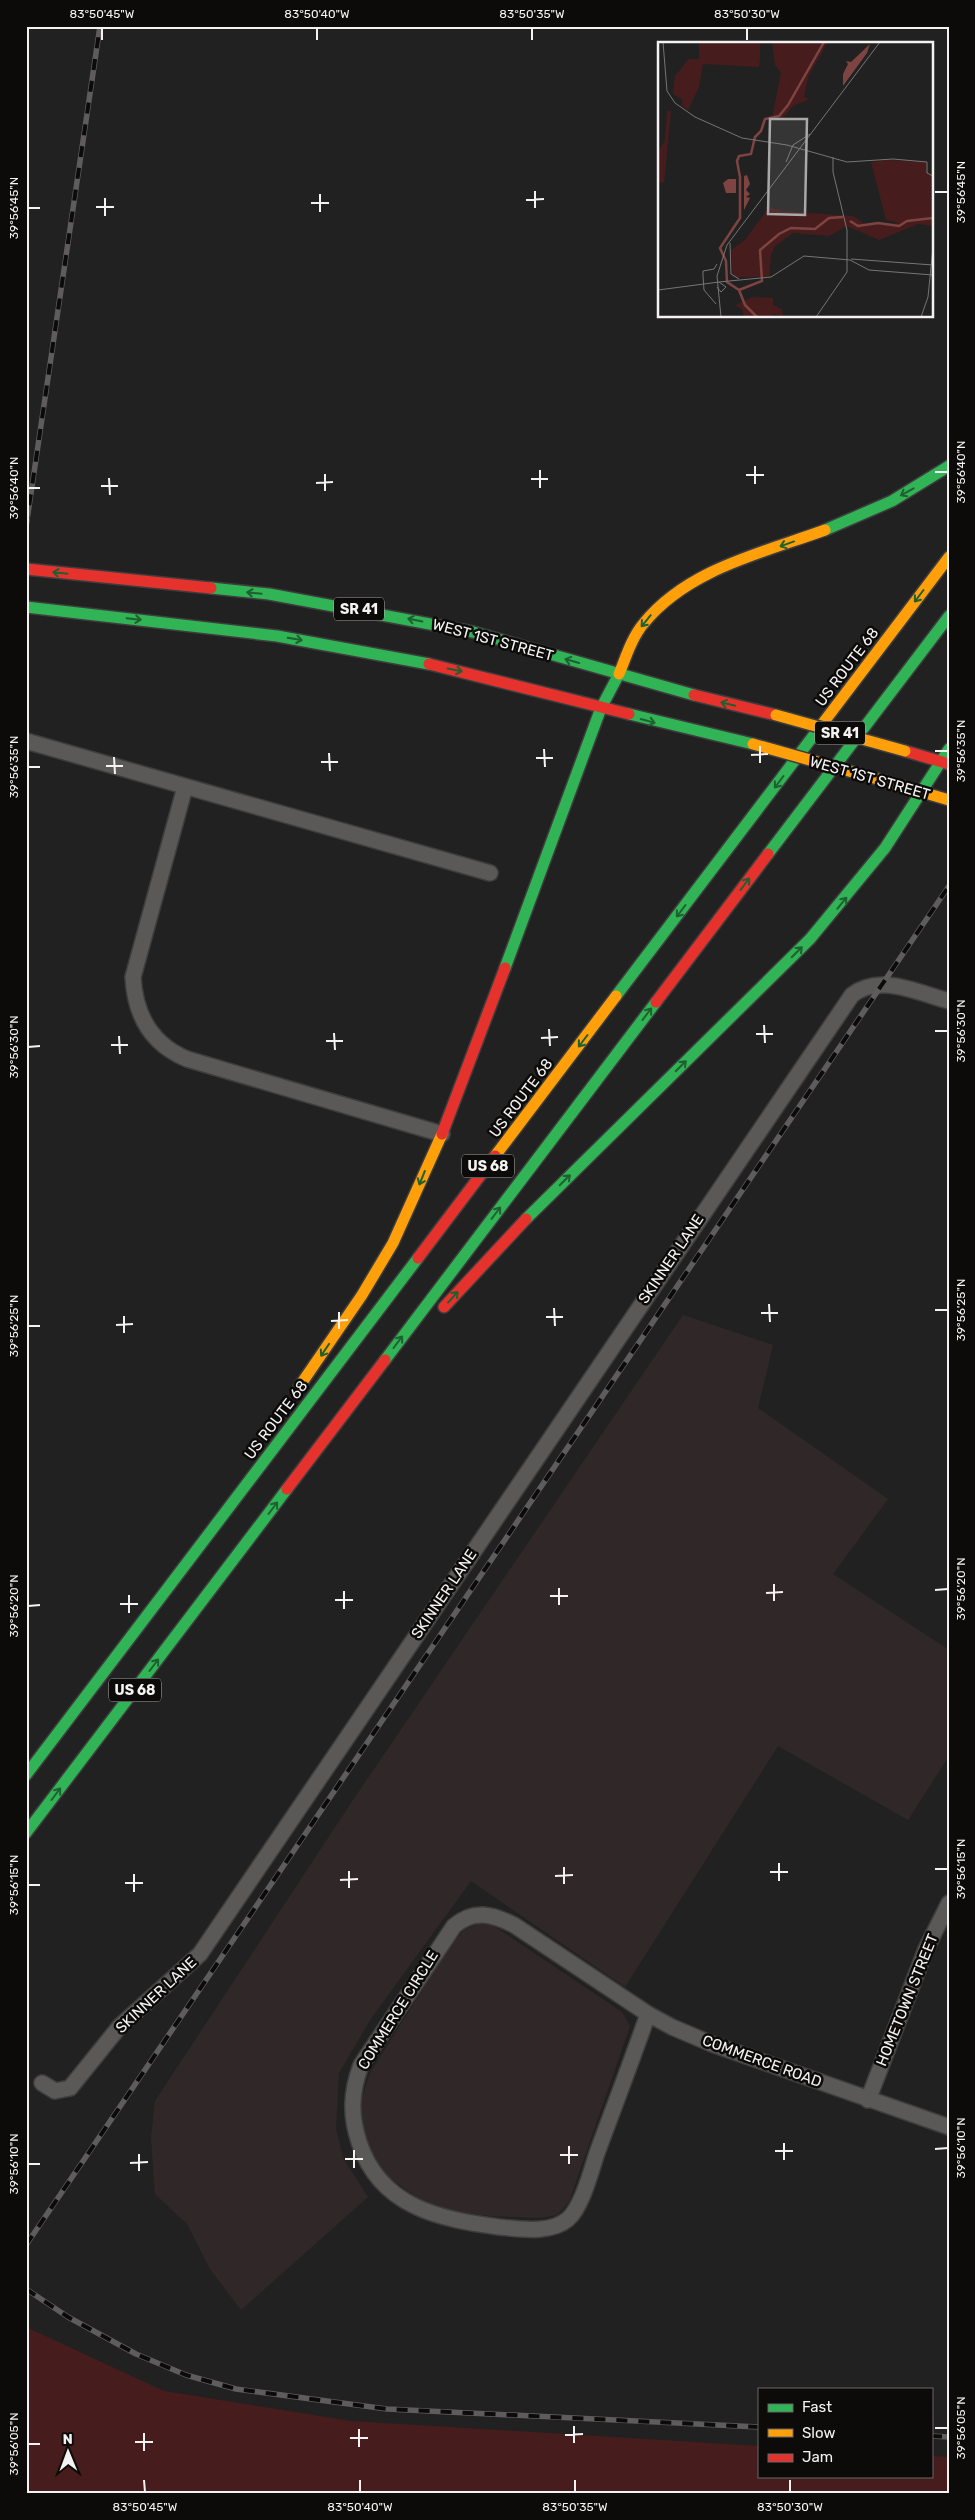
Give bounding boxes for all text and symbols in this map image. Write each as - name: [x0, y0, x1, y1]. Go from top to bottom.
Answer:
- text: 83°50'45"W: [70, 7, 135, 21]
- text: 83°50'40"W: [284, 7, 350, 21]
- text: 83°50'35"W: [499, 7, 565, 21]
- text: 83°50'30"W: [714, 7, 780, 21]
- inset map: [658, 42, 932, 318]
- text: 39°56'45"N: [954, 161, 968, 223]
- text: 39°56'45"N: [7, 177, 21, 239]
- text: 39°56'40"N: [954, 441, 968, 503]
- text: 39°56'40"N: [7, 457, 21, 519]
- one-way arrow: [900, 487, 915, 497]
- one-way arrow: [780, 540, 795, 549]
- one-way arrow: [53, 568, 69, 578]
- one-way arrow: [247, 588, 263, 598]
- one-way arrow: [914, 589, 925, 602]
- road number: SR 41: [334, 598, 384, 620]
- one-way arrow: [126, 614, 142, 624]
- one-way arrow: [641, 614, 652, 627]
- one-way arrow: [407, 615, 423, 624]
- street label: WEST 1ST STREET: [431, 615, 556, 665]
- street label: US ROUTE 68: [812, 624, 882, 710]
- one-way arrow: [287, 635, 303, 645]
- one-way arrow: [564, 655, 580, 665]
- one-way arrow: [446, 665, 462, 675]
- one-way arrow: [721, 699, 737, 708]
- one-way arrow: [640, 716, 656, 726]
- text: 39°56'35"N: [954, 720, 968, 782]
- road number: SR 41: [815, 721, 865, 744]
- text: 39°56'35"N: [7, 736, 21, 798]
- street label: WEST 1ST STREET: [808, 752, 933, 804]
- one-way arrow: [774, 775, 784, 789]
- one-way arrow: [740, 878, 751, 891]
- one-way arrow: [836, 897, 847, 910]
- one-way arrow: [676, 904, 686, 918]
- one-way arrow: [790, 946, 803, 958]
- text: 39°56'30"N: [954, 999, 968, 1063]
- one-way arrow: [642, 1007, 652, 1021]
- text: 39°56'30"N: [7, 1015, 21, 1079]
- one-way arrow: [578, 1034, 588, 1048]
- street label: US ROUTE 68: [486, 1055, 556, 1141]
- one-way arrow: [675, 1060, 687, 1072]
- road number: US 68: [462, 1154, 514, 1178]
- one-way arrow: [417, 1170, 426, 1185]
- one-way arrow: [559, 1174, 571, 1186]
- one-way arrow: [491, 1206, 501, 1220]
- street label: SKINNER LANE: [634, 1211, 708, 1307]
- text: 39°56'25"N: [954, 1279, 968, 1341]
- one-way arrow: [447, 1291, 458, 1304]
- text: 39°56'25"N: [7, 1295, 21, 1357]
- one-way arrow: [392, 1336, 403, 1349]
- one-way arrow: [320, 1342, 330, 1356]
- street label: US ROUTE 68: [241, 1377, 311, 1463]
- one-way arrow: [267, 1502, 278, 1515]
- street label: SKINNER LANE: [407, 1546, 481, 1642]
- text: 39°56'20"N: [954, 1557, 968, 1621]
- text: 39°56'20"N: [7, 1574, 21, 1638]
- one-way arrow: [148, 1659, 159, 1672]
- road number: US 68: [109, 1678, 161, 1702]
- one-way arrow: [50, 1788, 61, 1801]
- text: 39°56'15"N: [954, 1839, 968, 1899]
- text: 39°56'15"N: [7, 1855, 21, 1915]
- street label: HOMETOWN STREET: [872, 1931, 942, 2069]
- street label: COMMERCE CIRCLE: [354, 1947, 442, 2073]
- street label: SKINNER LANE: [112, 1953, 200, 2037]
- street label: COMMERCE ROAD: [700, 2031, 824, 2091]
- text: 39°56'10"N: [954, 2117, 968, 2179]
- text: 39°56'10"N: [7, 2133, 21, 2195]
- legend: [758, 2388, 932, 2478]
- text: 39°56'05"N: [954, 2396, 968, 2460]
- text: Fast: [802, 2398, 832, 2416]
- text: 39°56'05"N: [7, 2412, 21, 2476]
- text: Slow: [802, 2424, 835, 2442]
- north arrow: [42, 2428, 92, 2478]
- text: N: [63, 2431, 73, 2448]
- text: Jam: [802, 2448, 833, 2466]
- text: 83°50'45"W: [113, 2500, 178, 2514]
- text: 83°50'40"W: [327, 2500, 393, 2514]
- text: 83°50'35"W: [542, 2500, 608, 2514]
- text: 83°50'30"W: [757, 2500, 823, 2514]

